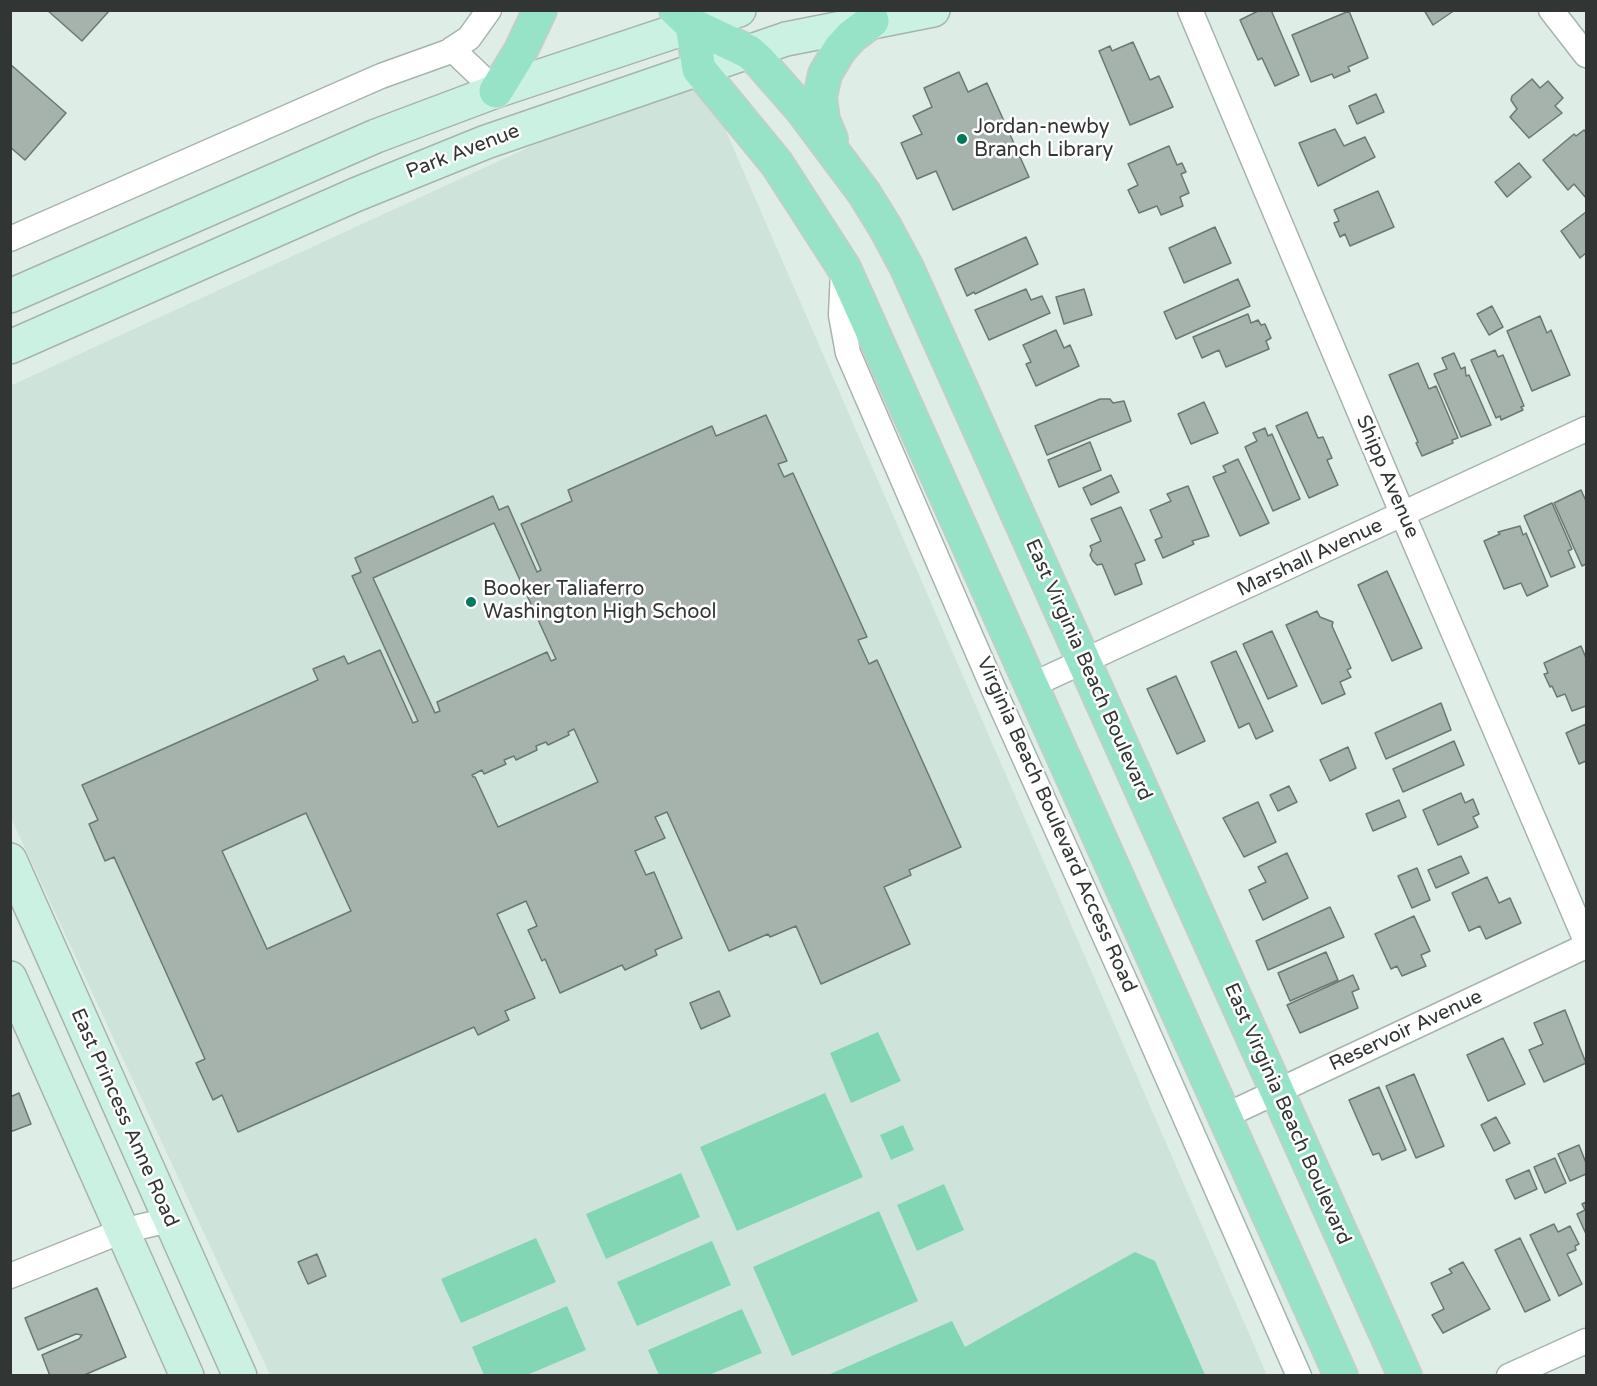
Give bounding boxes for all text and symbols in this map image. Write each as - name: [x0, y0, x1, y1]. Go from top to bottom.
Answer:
- place label: Jordan-newby Branch Library: [974, 116, 1113, 163]
- street label: Park Avenue: [403, 119, 523, 185]
- marker: Jordan-newby Branch Library: [955, 132, 969, 146]
- street label: Shipp Avenue: [1350, 412, 1424, 542]
- street label: Marshall Avenue: [1233, 514, 1387, 602]
- street label: East Virginia Beach Boulevard: [1019, 535, 1157, 805]
- place label: Booker Taliaferro Washington High School: [483, 578, 717, 625]
- marker: Booker Taliaferro Washington High School: [464, 595, 478, 609]
- street label: Virginia Beach Boulevard Access Road: [971, 654, 1141, 996]
- street label: East Virginia Beach Boulevard: [1218, 979, 1356, 1249]
- street label: Reservoir Avenue: [1326, 985, 1486, 1077]
- street label: East Princess Anne Road: [65, 1005, 183, 1231]

